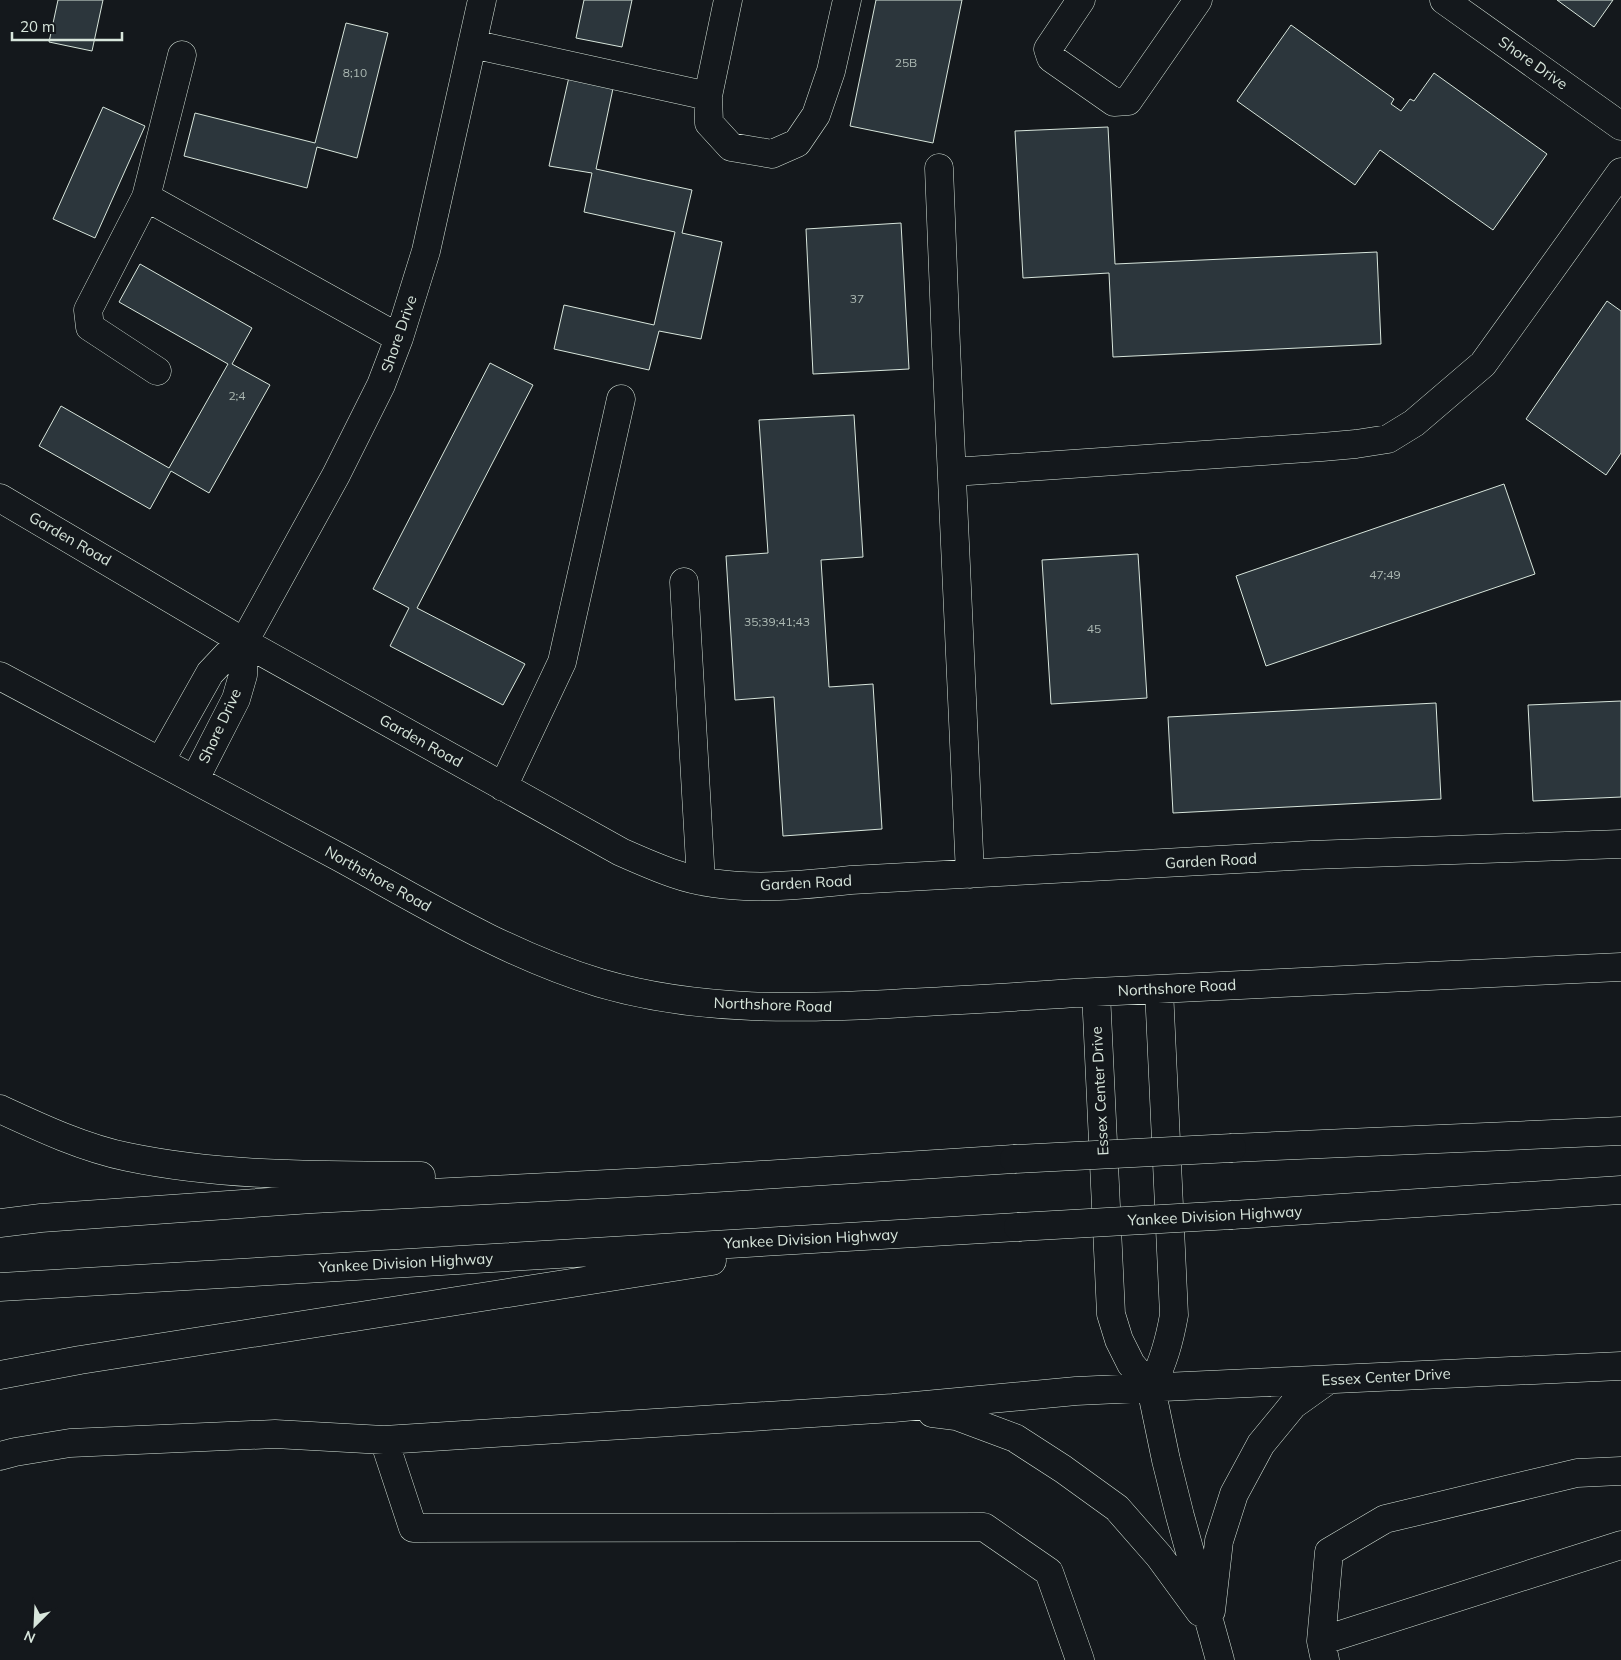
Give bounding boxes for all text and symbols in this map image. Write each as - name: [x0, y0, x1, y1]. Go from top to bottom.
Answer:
- scale bar: [12, 10, 122, 42]
- text: 20 m: [20, 17, 55, 36]
- street label: Shore Drive: [1495, 32, 1572, 93]
- house number: 25B: [895, 55, 917, 70]
- house number: 8;10: [343, 65, 367, 80]
- house number: 37: [850, 291, 864, 306]
- street label: Shore Drive: [376, 293, 421, 375]
- house number: 2;4: [228, 388, 246, 403]
- street label: Garden Road: [26, 507, 115, 570]
- house number: 47;49: [1369, 567, 1401, 582]
- house number: 35;39;41;43: [744, 614, 810, 629]
- house number: 45: [1087, 621, 1101, 636]
- street label: Shore Drive: [194, 685, 245, 766]
- street label: Garden Road: [376, 710, 466, 771]
- street label: Northshore Road: [322, 841, 435, 916]
- street label: Garden Road: [1165, 849, 1257, 872]
- street label: Garden Road: [760, 871, 852, 894]
- street label: Northshore Road: [1117, 975, 1237, 1000]
- street label: Northshore Road: [713, 993, 833, 1016]
- street label: Essex Center Drive: [1087, 1026, 1112, 1156]
- street label: Yankee Division Highway: [1126, 1201, 1303, 1230]
- street label: Yankee Division Highway: [722, 1224, 899, 1253]
- street label: Yankee Division Highway: [317, 1248, 494, 1277]
- street label: Essex Center Drive: [1321, 1364, 1451, 1389]
- north arrow: [10, 1600, 60, 1650]
- text: N: [21, 1627, 38, 1647]

